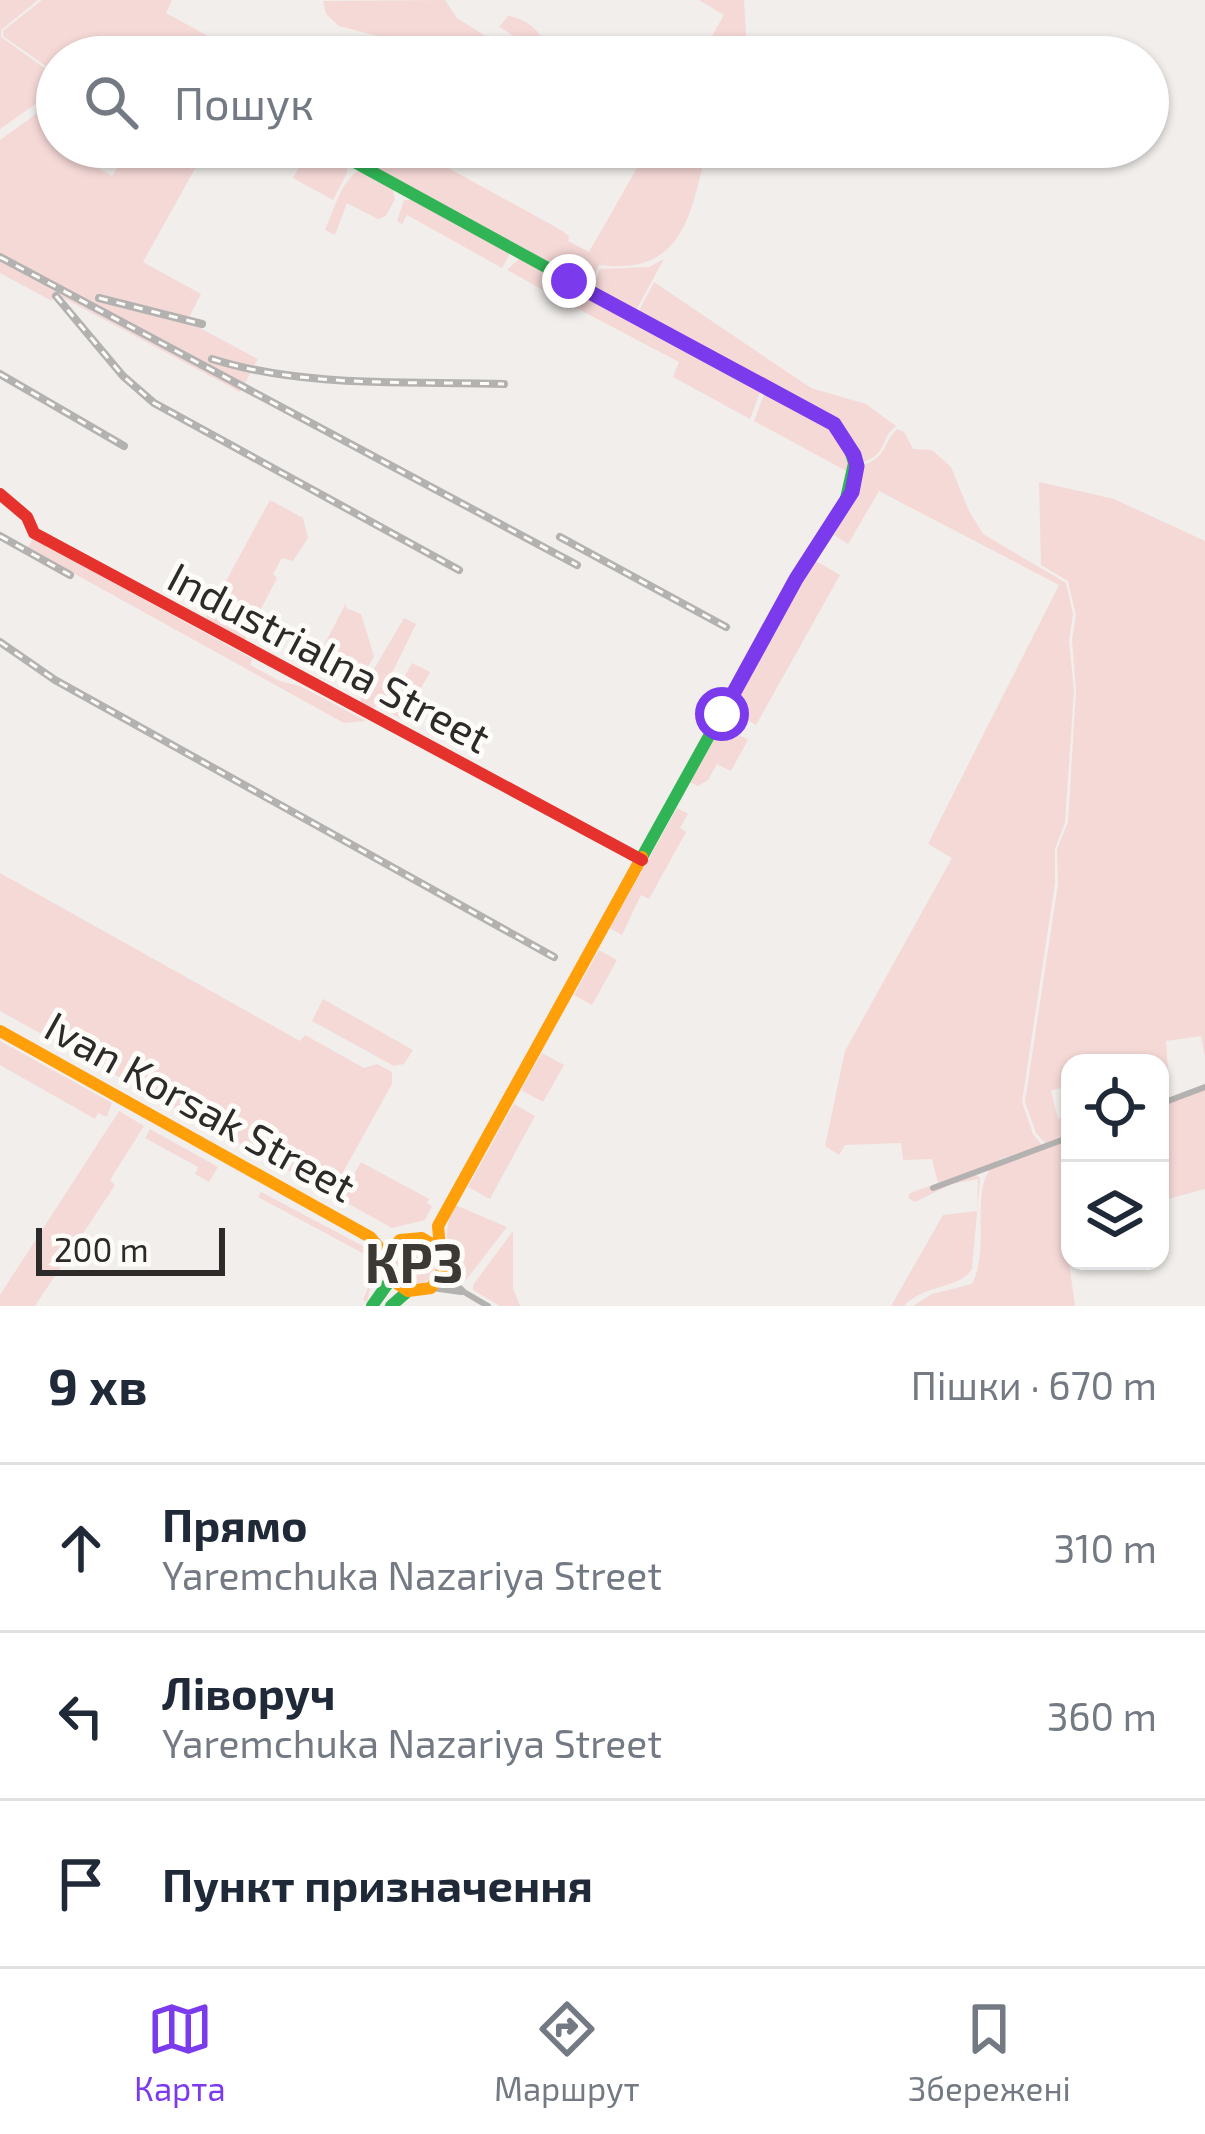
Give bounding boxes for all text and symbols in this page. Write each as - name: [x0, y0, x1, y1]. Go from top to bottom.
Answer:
- search box: [36, 36, 1169, 168]
- icon: search: [78, 69, 144, 135]
- text: Пошук: [174, 75, 314, 129]
- route end: [542, 254, 596, 308]
- street label: Industrialna Street: [161, 550, 499, 762]
- route start: [695, 687, 749, 741]
- street label: Ivan Korsak Street: [37, 999, 365, 1211]
- map controls: [1061, 1054, 1169, 1270]
- button: locate: [1061, 1054, 1169, 1162]
- button: layers: [1061, 1162, 1169, 1270]
- scale bar: [36, 1222, 225, 1275]
- text: 200 m: [54, 1229, 149, 1269]
- district label: КРЗ: [365, 1229, 463, 1294]
- text: 9 хв: [48, 1354, 147, 1415]
- text: Пішки · 670 m: [911, 1361, 1157, 1408]
- text: Прямо: [162, 1497, 308, 1551]
- icon: ahead: [48, 1515, 114, 1581]
- text: 310 m: [1053, 1524, 1157, 1571]
- text: Yaremchuka Nazariya Street: [162, 1551, 662, 1598]
- text: Ліворуч: [162, 1665, 336, 1719]
- icon: left: [48, 1683, 114, 1749]
- text: 360 m: [1047, 1692, 1157, 1739]
- text: Yaremchuka Nazariya Street: [162, 1719, 662, 1766]
- icon: arrive: [48, 1851, 114, 1917]
- text: Пункт призначення: [162, 1857, 593, 1911]
- tab: Карта: [134, 1996, 226, 2108]
- tab: Маршрут: [494, 1996, 640, 2108]
- tab: Збережені: [908, 1996, 1071, 2108]

